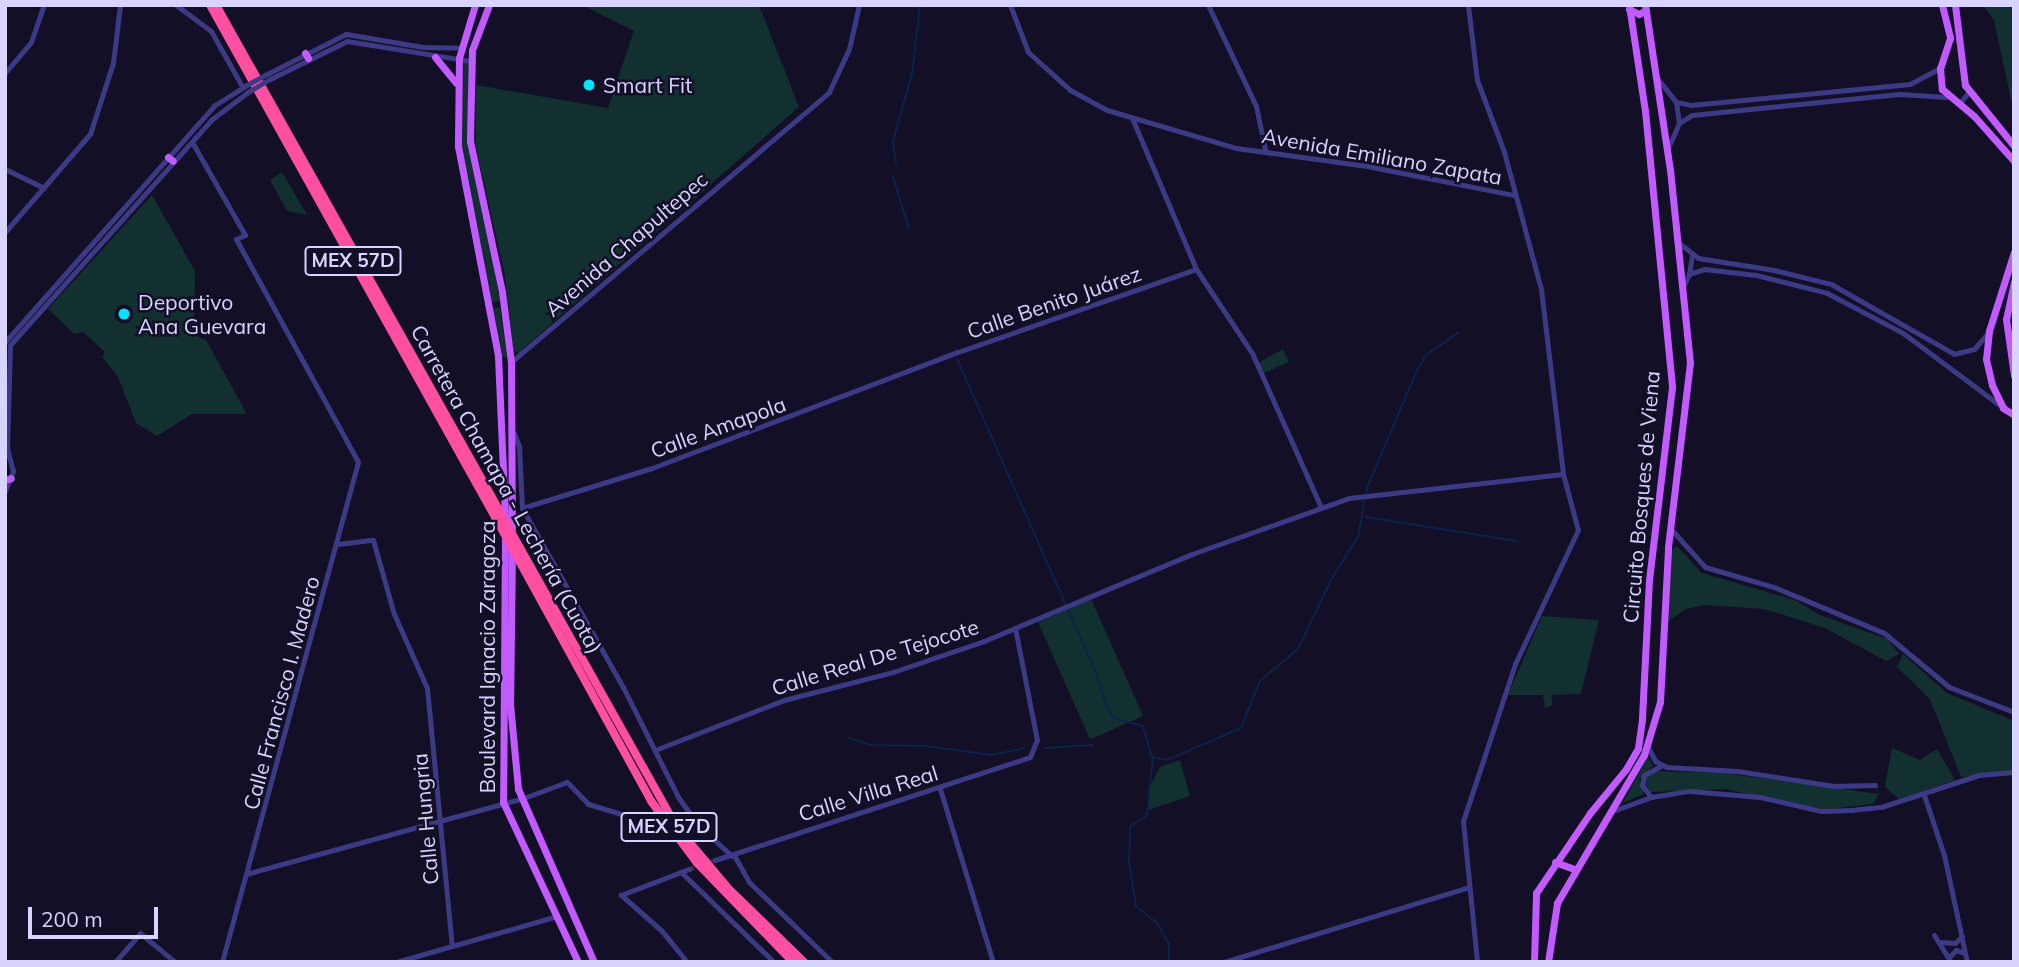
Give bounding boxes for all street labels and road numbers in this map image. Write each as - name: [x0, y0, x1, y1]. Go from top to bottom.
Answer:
- street label: Avenida Emiliano Zapata: [1260, 122, 1504, 190]
- street label: Avenida Chapultepec: [539, 166, 713, 322]
- road number: MEX 57D: [304, 246, 402, 276]
- street label: Calle Benito Juárez: [964, 260, 1144, 344]
- street label: Carretera Chamapa - Lechería (Cuota): [406, 320, 608, 658]
- street label: Circuito Bosques de Viena: [1617, 370, 1665, 624]
- street label: Calle Amapola: [647, 391, 789, 463]
- street label: Boulevard Ignacio Zaragoza: [474, 521, 500, 793]
- street label: Calle Francisco I. Madero: [238, 573, 324, 813]
- street label: Calle Real De Tejocote: [768, 614, 982, 700]
- street label: Calle Hungria: [407, 752, 443, 886]
- street label: Calle Villa Real: [795, 760, 941, 826]
- road number: MEX 57D: [620, 812, 718, 842]

